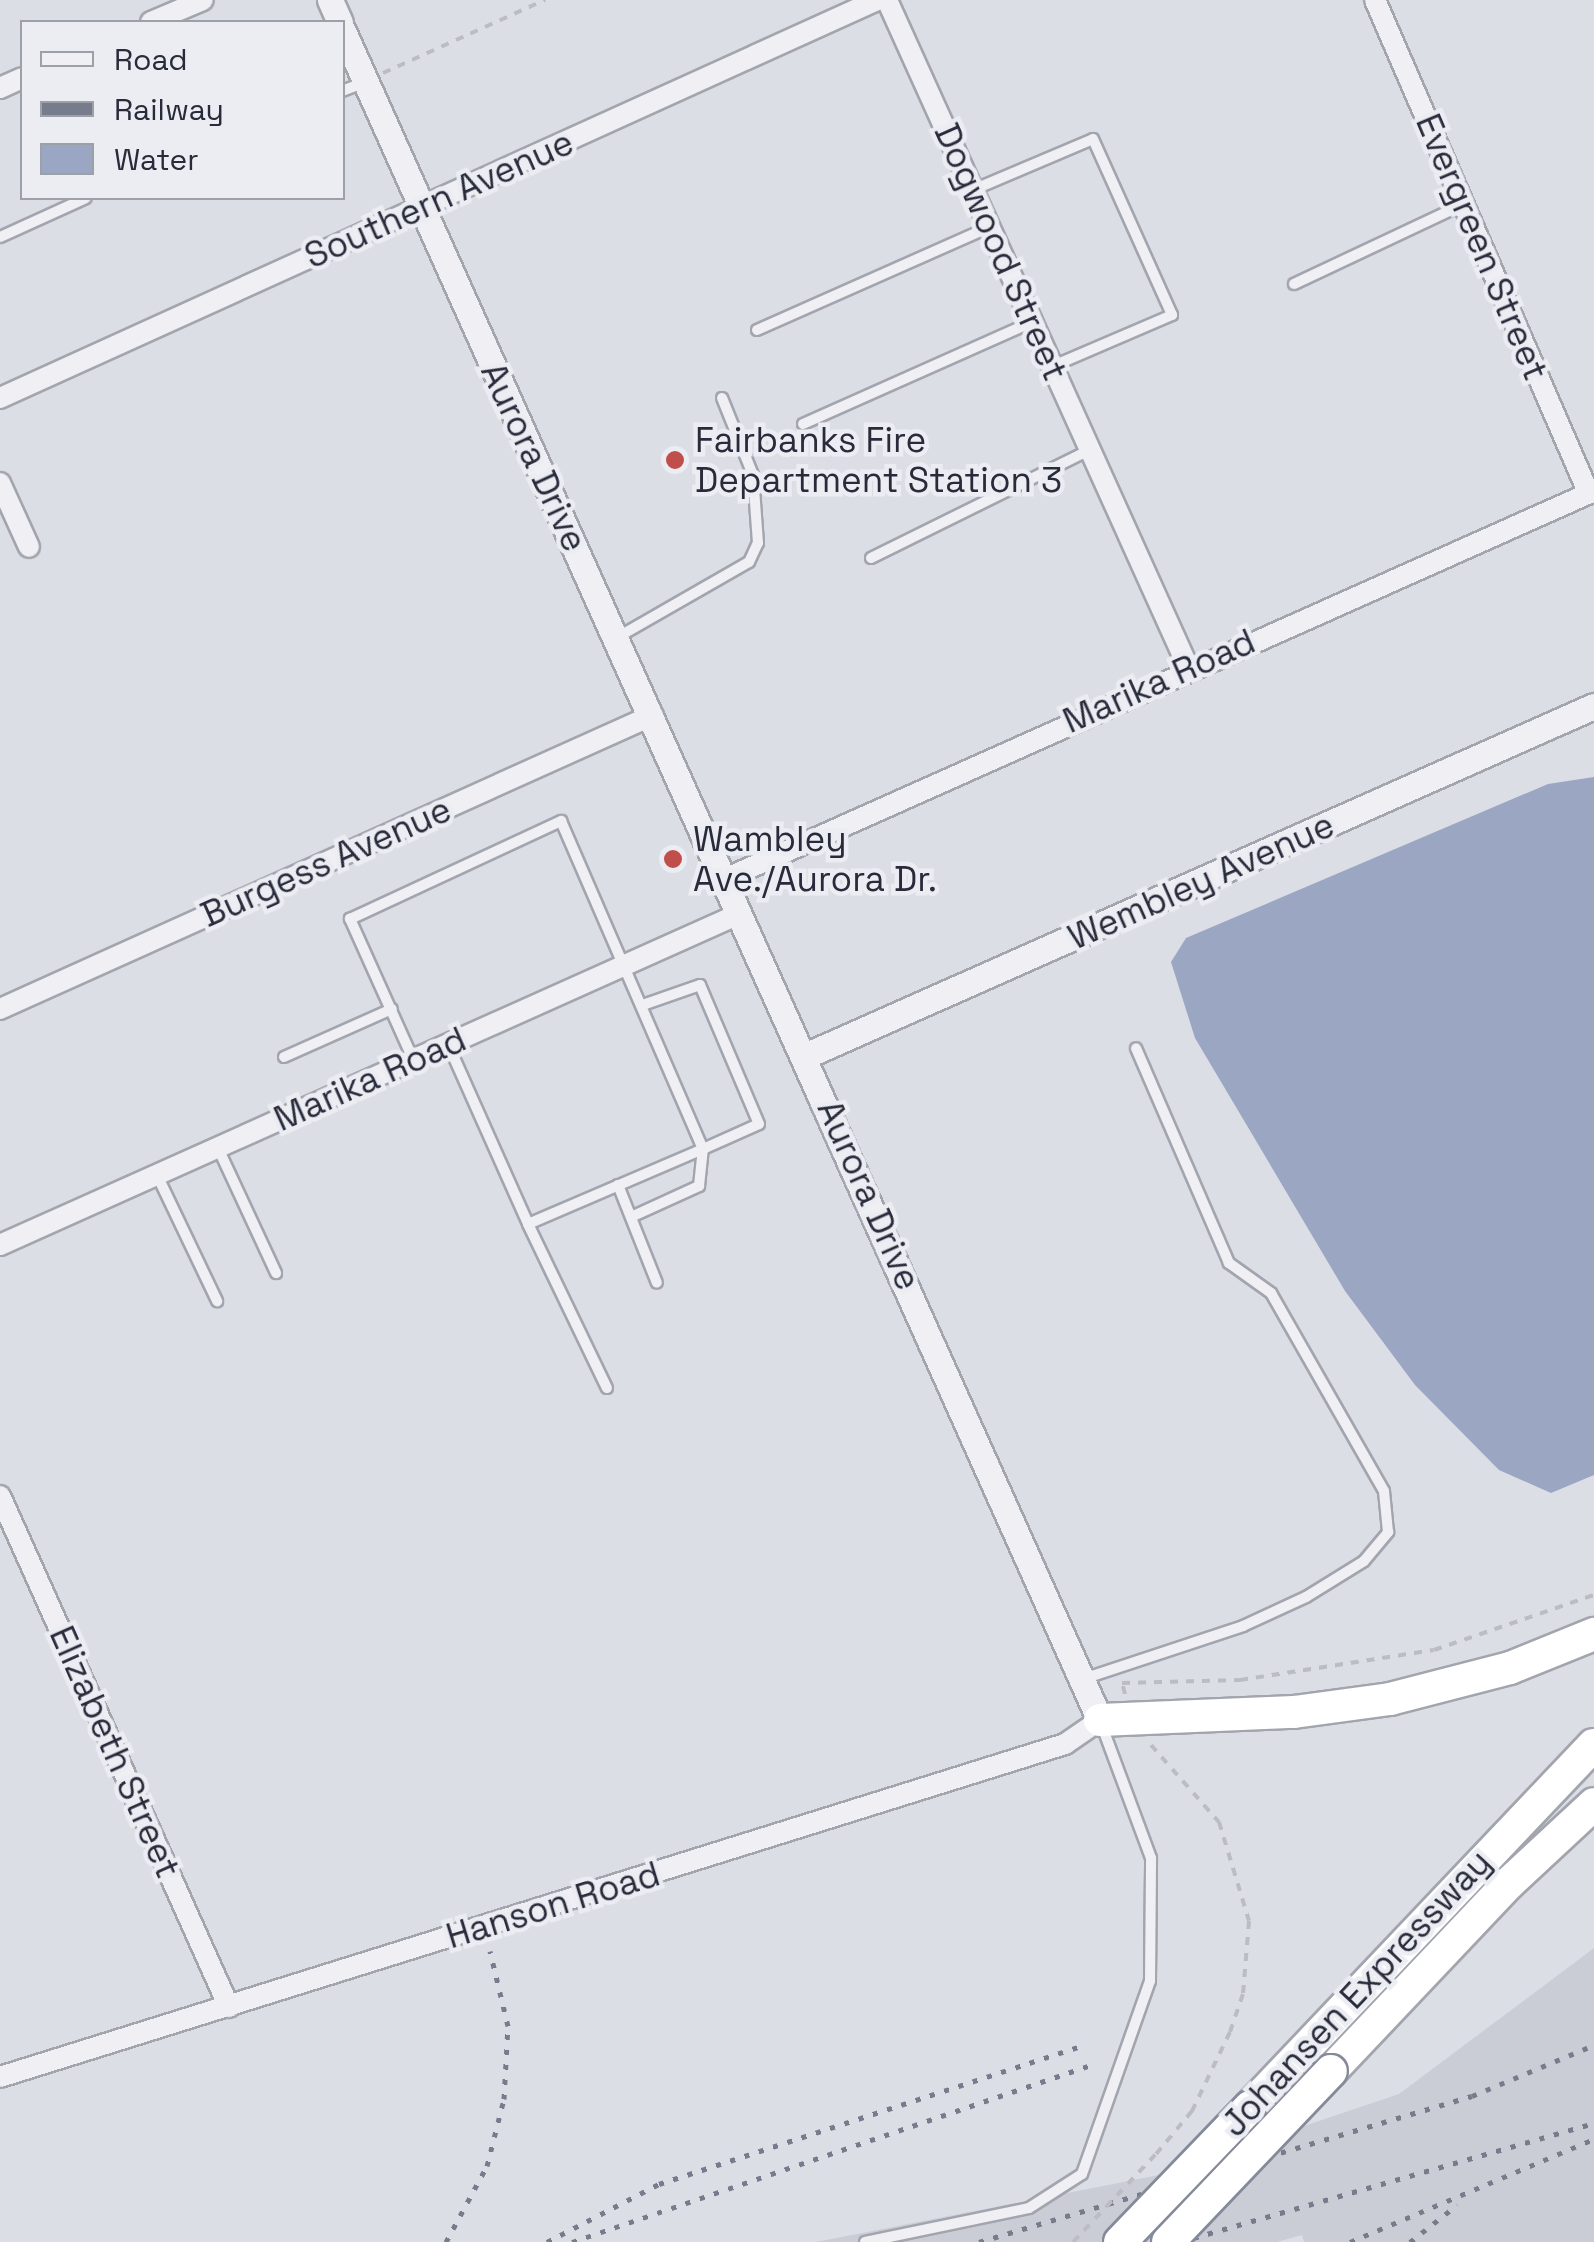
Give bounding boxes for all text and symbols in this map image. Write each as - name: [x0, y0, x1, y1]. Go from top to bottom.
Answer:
- legend: [20, 20, 345, 200]
- text: Road: [114, 40, 188, 79]
- text: Railway: [114, 90, 224, 129]
- street label: Evergreen Street: [1407, 108, 1557, 386]
- street label: Dogwood Street: [926, 117, 1076, 387]
- street label: Southern Avenue: [298, 121, 580, 277]
- text: Water: [114, 140, 199, 179]
- street label: Aurora Drive: [472, 356, 596, 558]
- place label: Fairbanks Fire Department Station 3: [695, 419, 1062, 501]
- marker: Fairbanks Fire Department Station 3: [664, 449, 686, 471]
- street label: Marika Road: [1057, 620, 1261, 742]
- street label: Burgess Avenue: [194, 788, 458, 936]
- street label: Wembley Avenue: [1061, 803, 1341, 959]
- place label: Wambley Ave./Aurora Dr.: [693, 818, 937, 900]
- marker: Wambley Ave./Aurora Dr.: [662, 848, 684, 870]
- street label: Marika Road: [268, 1018, 472, 1140]
- street label: Aurora Drive: [808, 1094, 930, 1296]
- street label: Elizabeth Street: [41, 1620, 189, 1884]
- street label: Johansen Expressway: [1212, 1841, 1500, 2145]
- street label: Hanson Road: [441, 1853, 665, 1957]

